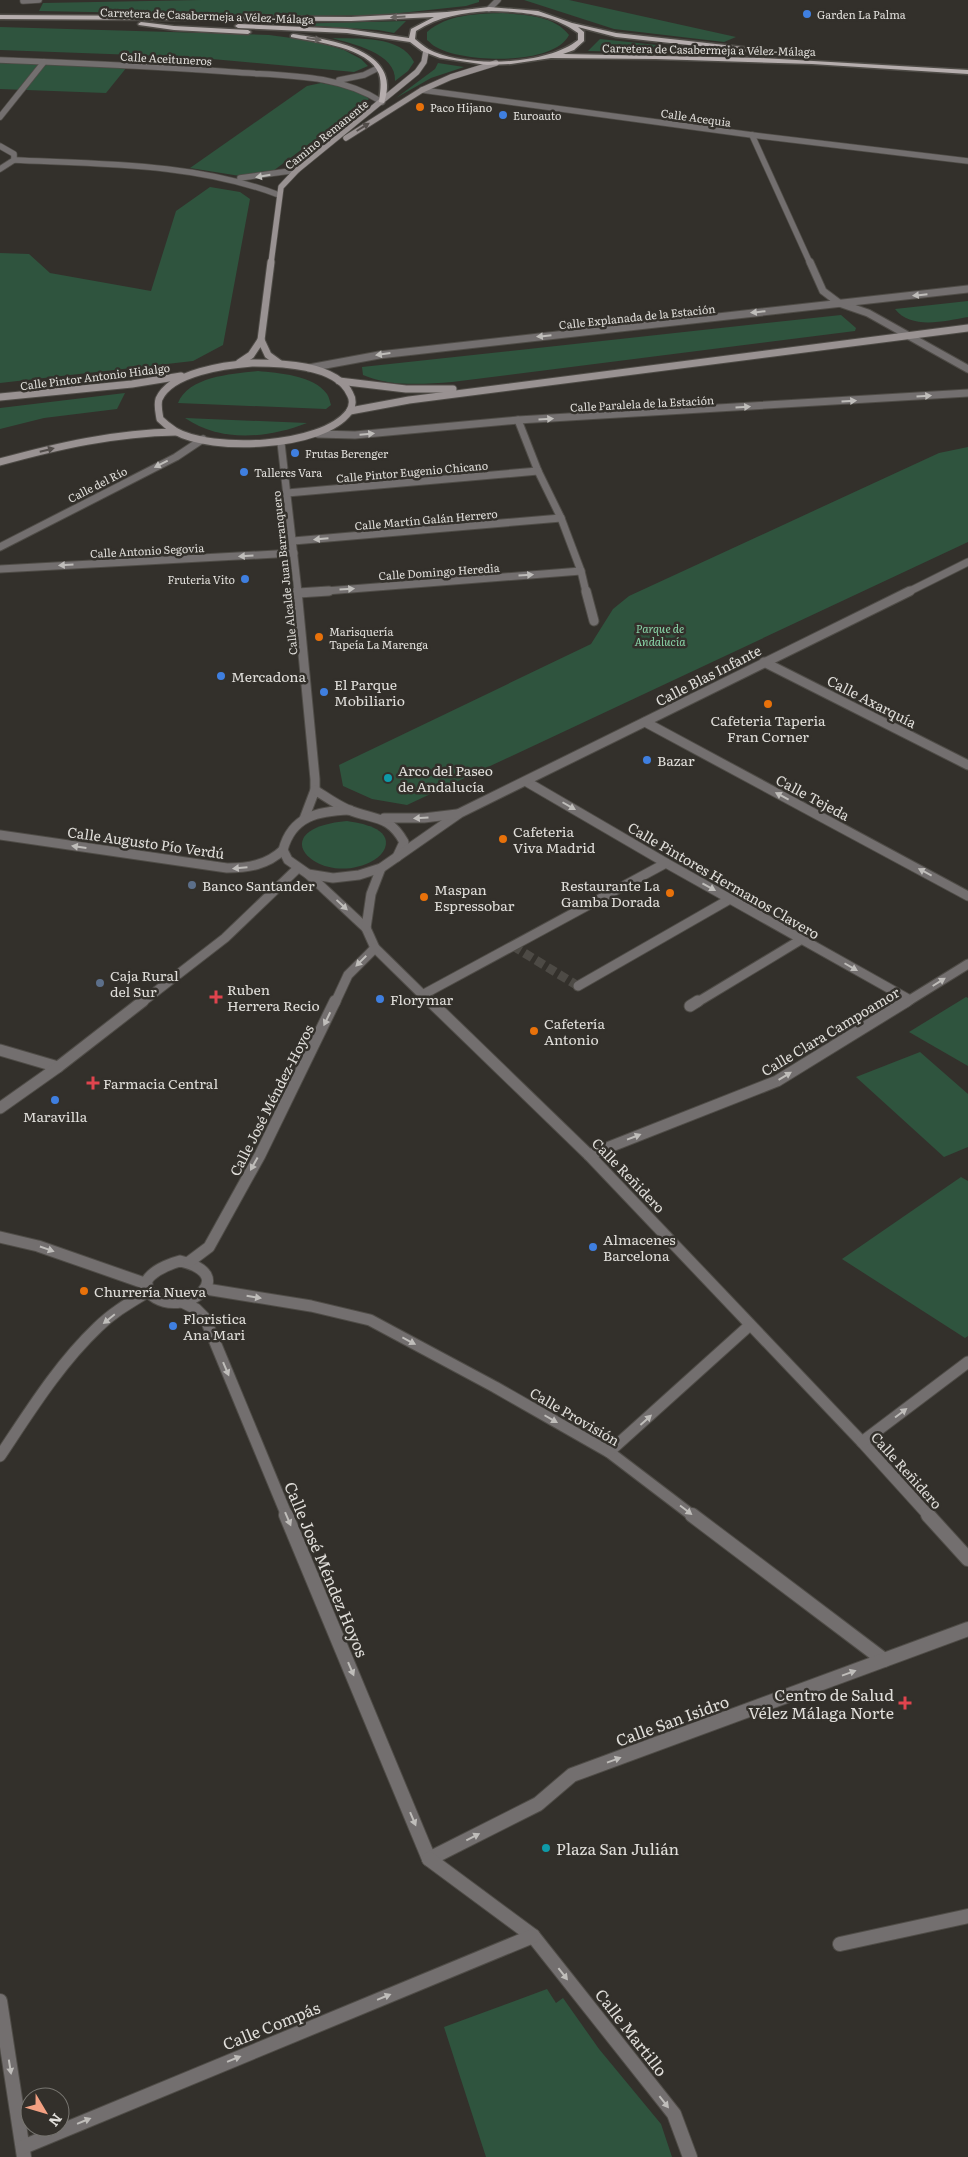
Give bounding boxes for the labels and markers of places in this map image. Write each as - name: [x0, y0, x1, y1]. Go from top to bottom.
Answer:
- place label: Garden La Palma: [817, 6, 906, 22]
- marker: Garden La Palma: [801, 8, 813, 20]
- place label: Paco Hijano: [430, 99, 492, 115]
- marker: Paco Hijano: [414, 101, 426, 113]
- place label: Euroauto: [513, 107, 562, 123]
- marker: Euroauto: [497, 109, 509, 121]
- place label: Frutas Berenger: [305, 445, 389, 461]
- marker: Frutas Berenger: [289, 447, 301, 459]
- place label: Talleres Vara: [254, 464, 322, 480]
- marker: Talleres Vara: [238, 466, 250, 478]
- place label: Fruteria Vito: [167, 571, 235, 587]
- marker: Fruteria Vito: [239, 573, 251, 585]
- place label: Marisquería Tapeía La Marenga: [329, 623, 428, 652]
- marker: Marisquería Tapeía La Marenga: [313, 631, 325, 643]
- place label: Mercadona: [231, 666, 307, 686]
- marker: Mercadona: [215, 670, 227, 682]
- place label: El Parque Mobiliario: [334, 674, 405, 710]
- marker: El Parque Mobiliario: [318, 686, 330, 698]
- marker: Cafeteria Taperia Fran Corner: [762, 698, 774, 710]
- place label: Cafeteria Taperia Fran Corner: [710, 710, 826, 746]
- place label: Bazar: [657, 750, 695, 770]
- marker: Bazar: [641, 754, 653, 766]
- place label: Arco del Paseo de Andalucía: [398, 760, 493, 796]
- marker: Arco del Paseo de Andalucía: [382, 772, 394, 784]
- place label: Cafeteria Viva Madrid: [513, 821, 596, 857]
- marker: Cafeteria Viva Madrid: [497, 833, 509, 845]
- place label: Banco Santander: [202, 875, 315, 895]
- place label: Restaurante La Gamba Dorada: [560, 875, 660, 911]
- marker: Banco Santander: [186, 879, 198, 891]
- place label: Maspan Espressobar: [434, 879, 515, 915]
- marker: Restaurante La Gamba Dorada: [664, 887, 676, 899]
- marker: Maspan Espressobar: [418, 891, 430, 903]
- place label: Caja Rural del Sur: [110, 965, 179, 1001]
- marker: Caja Rural del Sur: [94, 977, 106, 989]
- place label: Ruben Herrera Recio: [227, 979, 320, 1015]
- place label: Florymar: [390, 989, 454, 1009]
- marker: Ruben Herrera Recio: [209, 990, 223, 1004]
- marker: Florymar: [374, 993, 386, 1005]
- place label: Cafetería Antonio: [544, 1013, 606, 1049]
- marker: Cafetería Antonio: [528, 1025, 540, 1037]
- place label: Farmacia Central: [103, 1073, 218, 1093]
- marker: Farmacia Central: [87, 1077, 99, 1089]
- marker: Maravilla: [49, 1094, 61, 1106]
- place label: Maravilla: [23, 1106, 88, 1126]
- place label: Almacenes Barcelona: [603, 1229, 676, 1265]
- marker: Almacenes Barcelona: [587, 1241, 599, 1253]
- place label: Churrería Nueva: [94, 1281, 206, 1301]
- marker: Churrería Nueva: [78, 1285, 90, 1297]
- place label: Floristica Ana Mari: [183, 1308, 247, 1344]
- marker: Floristica Ana Mari: [167, 1320, 179, 1332]
- place label: Centro de Salud Vélez Málaga Norte: [748, 1682, 894, 1724]
- marker: Centro de Salud Vélez Málaga Norte: [898, 1696, 912, 1710]
- place label: Plaza San Julián: [556, 1836, 680, 1860]
- marker: Plaza San Julián: [540, 1842, 552, 1854]

